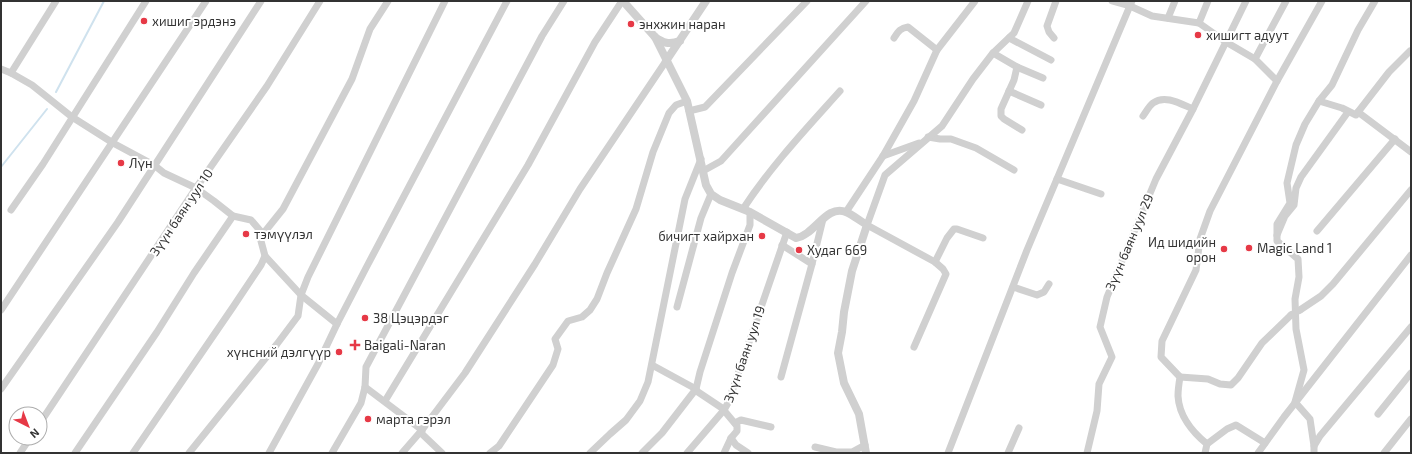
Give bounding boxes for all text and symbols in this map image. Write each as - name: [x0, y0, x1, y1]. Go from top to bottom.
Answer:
- place label: хишиг эрдэнэ: [152, 13, 236, 29]
- marker: хишиг эрдэнэ: [139, 16, 149, 26]
- place label: энхжин наран: [639, 16, 725, 32]
- marker: энхжин наран: [626, 19, 636, 29]
- place label: хишигт адуут: [1206, 27, 1289, 43]
- marker: хишигт адуут: [1193, 30, 1203, 40]
- place label: Лүн: [129, 155, 153, 171]
- marker: Лүн: [116, 158, 126, 168]
- street label: Зүүн баян уул 10: [146, 165, 216, 259]
- street label: Зүүн баян уул 29: [1101, 191, 1157, 293]
- place label: тэмүүлэл: [254, 226, 313, 242]
- place label: бичигт хайрхан: [658, 228, 754, 244]
- marker: тэмүүлэл: [241, 229, 251, 239]
- marker: бичигт хайрхан: [757, 231, 767, 241]
- place label: Ид шидийн орон: [1148, 234, 1216, 265]
- place label: Magic Land 1: [1257, 240, 1332, 256]
- place label: Худаг 669: [807, 242, 867, 258]
- marker: Magic Land 1: [1244, 243, 1254, 253]
- marker: Ид шидийн орон: [1219, 244, 1229, 254]
- marker: Худаг 669: [794, 245, 804, 255]
- street label: Зүүн баян уул 19: [720, 304, 768, 404]
- place label: 38 Цэцэрдэг: [373, 310, 449, 326]
- marker: 38 Цэцэрдэг: [360, 313, 370, 323]
- place label: Baigali-Naran: [364, 337, 446, 353]
- marker: Baigali-Naran: [349, 339, 361, 351]
- place label: хүнсний дэлгүүр: [227, 344, 331, 360]
- marker: хүнсний дэлгүүр: [334, 347, 344, 357]
- north arrow: [8, 406, 48, 446]
- place label: марта гэрэл: [376, 411, 451, 427]
- marker: марта гэрэл: [363, 414, 373, 424]
- text: N: [28, 426, 42, 441]

